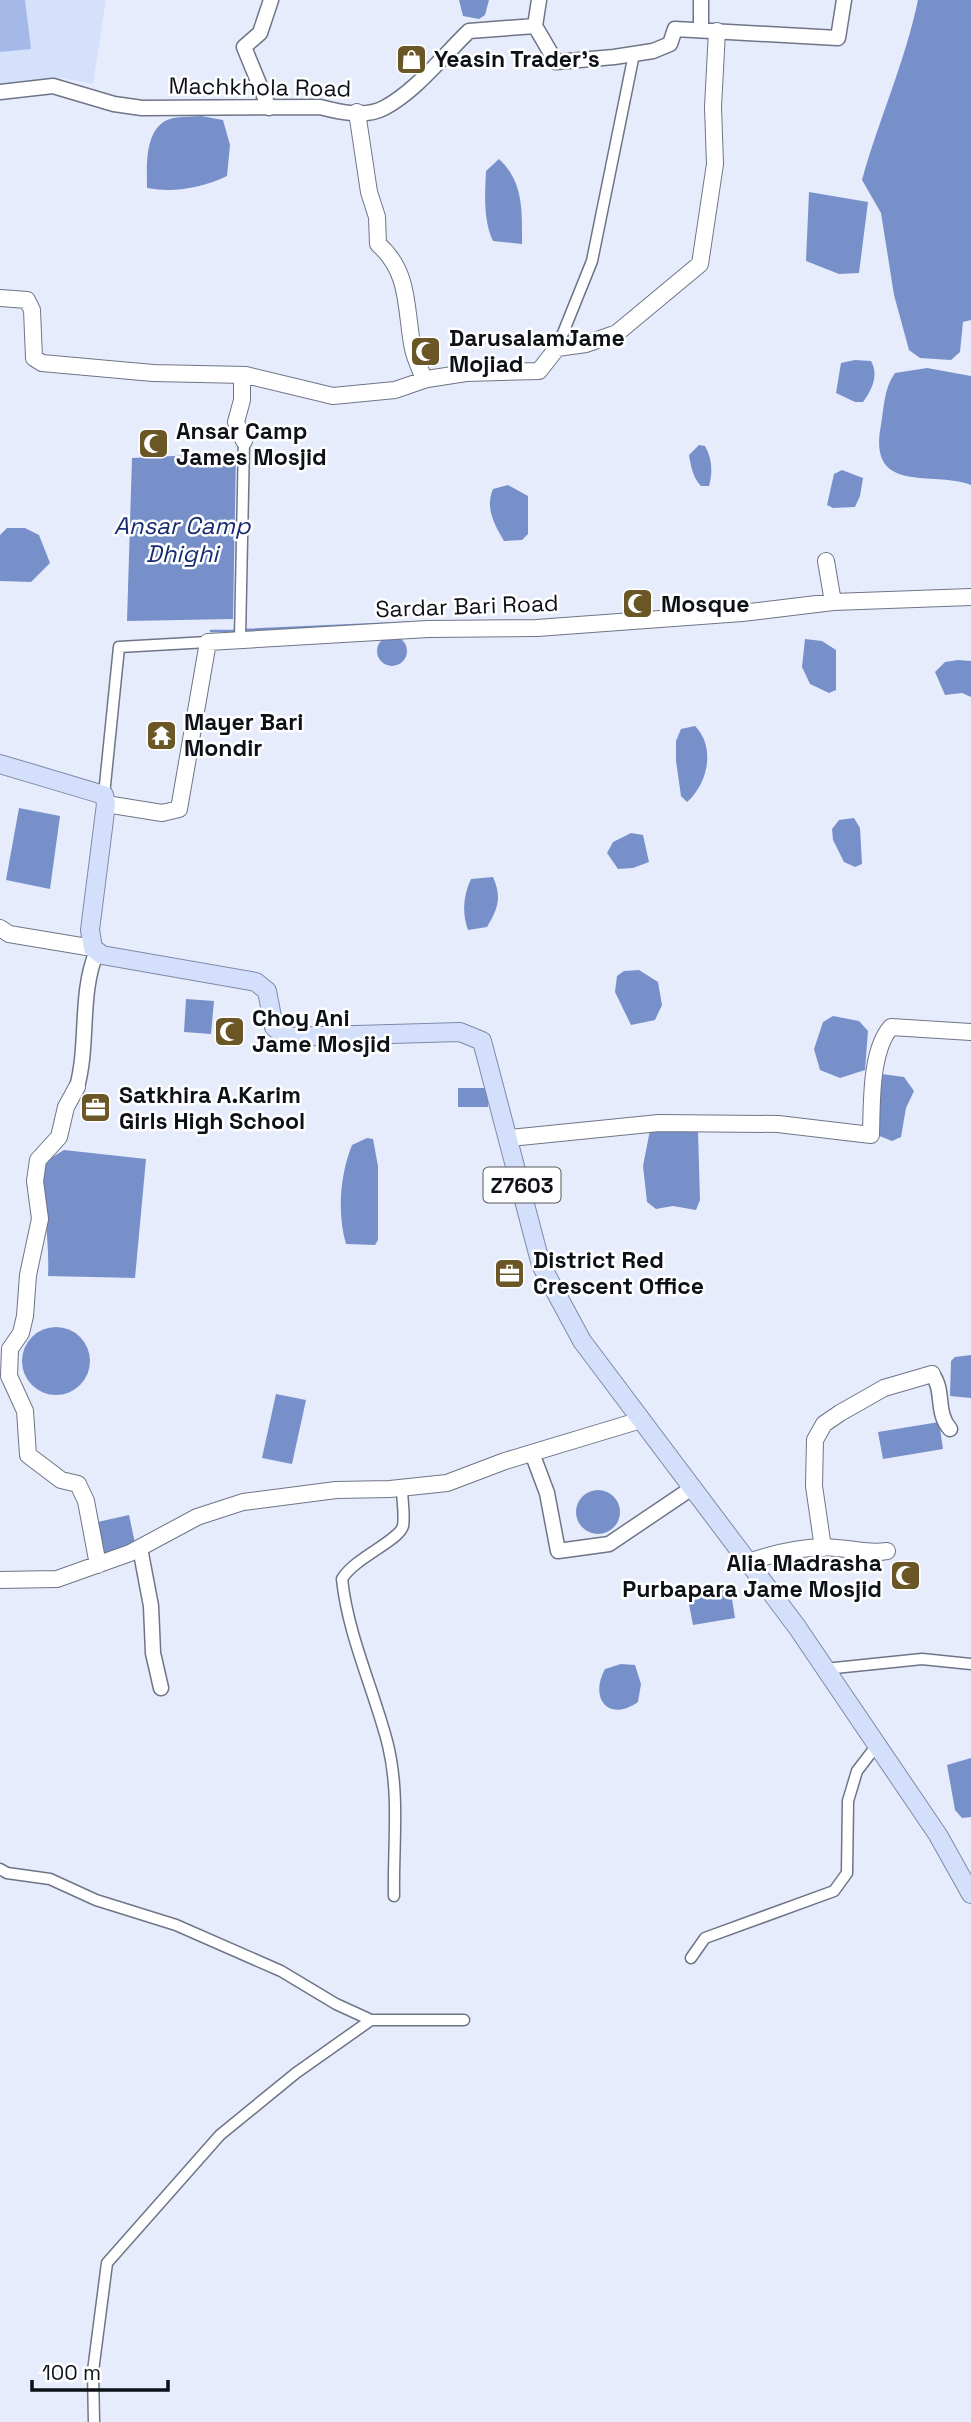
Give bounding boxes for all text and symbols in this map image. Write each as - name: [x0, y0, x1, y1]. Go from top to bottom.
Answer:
- shop icon: Yeasin Trader's: [394, 42, 428, 76]
- place label: Yeasin Trader's: [434, 44, 600, 74]
- street label: Machkhola Road: [168, 70, 352, 104]
- place label: DarusalamJame Mojiad: [449, 323, 625, 379]
- mosque icon: DarusalamJame Mojiad: [409, 334, 443, 368]
- place label: Ansar Camp James Mosjid: [176, 416, 327, 472]
- mosque icon: Ansar Camp James Mosjid: [136, 427, 170, 461]
- water label: Ansar Camp Dhighi: [114, 510, 252, 569]
- mosque icon: Mosque: [621, 587, 655, 621]
- street label: Sardar Bari Road: [375, 588, 559, 624]
- place label: Mosque: [661, 589, 750, 619]
- place label: Mayer Bari Mondir: [184, 707, 303, 763]
- temple icon: Mayer Bari Mondir: [144, 718, 178, 752]
- place label: Choy Ani Jame Mosjid: [252, 1003, 391, 1059]
- mosque icon: Choy Ani Jame Mosjid: [212, 1014, 246, 1048]
- place label: Satkhira A.Karim Girls High School: [119, 1080, 305, 1136]
- office icon: Satkhira A.Karim Girls High School: [79, 1091, 113, 1125]
- road number: Z7603: [484, 1168, 560, 1202]
- place label: District Red Crescent Office: [533, 1245, 704, 1301]
- office icon: District Red Crescent Office: [493, 1256, 527, 1290]
- place label: Alia Madrasha Purbapara Jame Mosjid: [622, 1548, 882, 1604]
- mosque icon: Alia Madrasha Purbapara Jame Mosjid: [888, 1559, 922, 1593]
- scale bar: [32, 2348, 168, 2392]
- text: 100 m: [42, 2359, 101, 2386]

